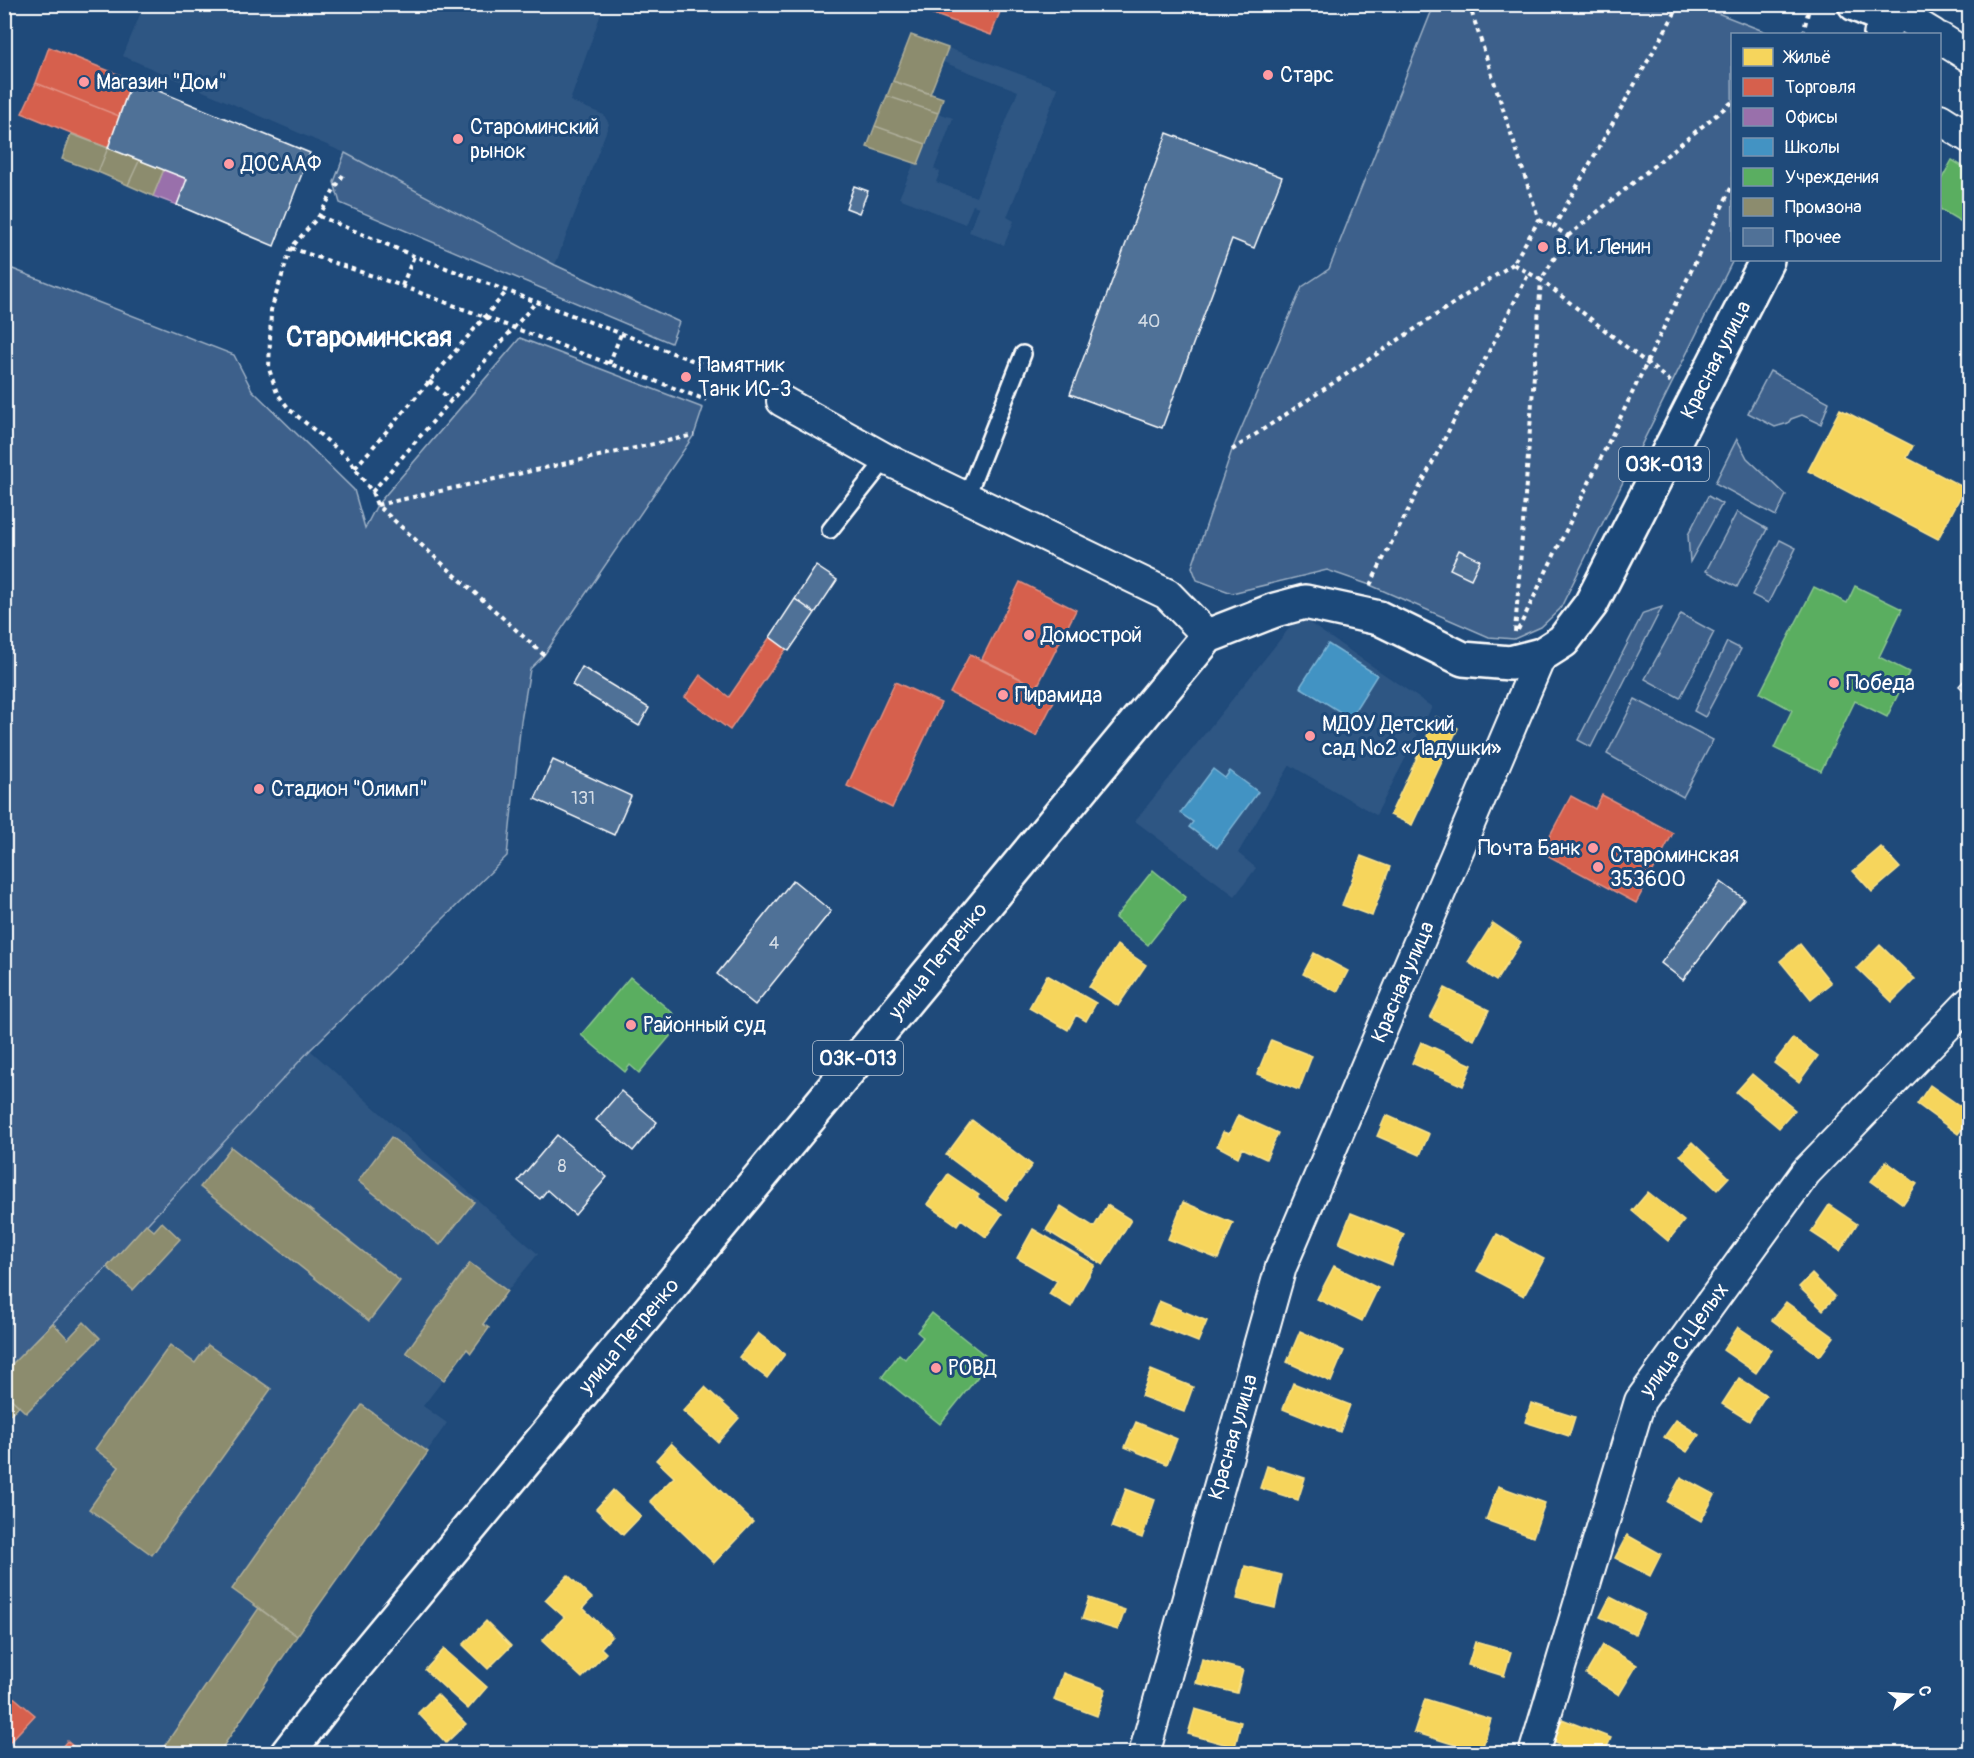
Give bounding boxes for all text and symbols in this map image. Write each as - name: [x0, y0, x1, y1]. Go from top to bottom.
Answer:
- legend: [1731, 33, 1941, 261]
- text: Жильё: [1782, 46, 1831, 69]
- place label: Старс: [1280, 62, 1334, 89]
- marker: Старс: [1261, 68, 1275, 82]
- place label: Магазин "Дом": [96, 69, 227, 96]
- marker: Магазин "Дом": [77, 75, 91, 89]
- text: Торговля: [1785, 76, 1856, 99]
- text: Офисы: [1785, 106, 1838, 129]
- place label: Староминский рынок: [470, 114, 599, 165]
- marker: Староминский рынок: [451, 132, 465, 146]
- text: Школы: [1785, 136, 1840, 159]
- place label: ДОСААФ: [240, 151, 321, 178]
- marker: ДОСААФ: [222, 157, 236, 171]
- text: Учреждения: [1785, 166, 1879, 189]
- text: Промзона: [1785, 196, 1862, 219]
- text: Прочее: [1785, 226, 1841, 249]
- place label: В. И. Ленин: [1555, 234, 1651, 261]
- marker: В. И. Ленин: [1536, 240, 1550, 254]
- street label: Красная улица: [1675, 296, 1757, 424]
- house number: 40: [1138, 310, 1160, 333]
- district label: Староминская: [286, 321, 452, 354]
- place label: Памятник Танк ИС-3: [698, 352, 792, 403]
- marker: Памятник Танк ИС-3: [679, 370, 693, 384]
- road number: 03К-013: [1619, 447, 1709, 481]
- place label: Домострой: [1040, 622, 1142, 649]
- marker: Домострой: [1022, 628, 1036, 642]
- place label: Победа: [1846, 670, 1915, 697]
- marker: Победа: [1827, 676, 1841, 690]
- place label: Пирамида: [1015, 682, 1102, 709]
- marker: Пирамида: [996, 688, 1010, 702]
- place label: МДОУ Детский сад №2 «Ладушки»: [1322, 711, 1502, 762]
- marker: МДОУ Детский сад №2 «Ладушки»: [1303, 729, 1317, 743]
- place label: Стадион "Олимп": [271, 776, 428, 803]
- marker: Стадион "Олимп": [252, 782, 266, 796]
- house number: 131: [571, 787, 595, 810]
- place label: Почта Банк: [1478, 835, 1581, 862]
- marker: Почта Банк: [1586, 841, 1600, 855]
- place label: Староминская 353600: [1610, 842, 1739, 893]
- marker: Староминская 353600: [1591, 860, 1605, 874]
- street label: улица Петренко: [882, 897, 994, 1026]
- street label: Красная улица: [1365, 917, 1441, 1047]
- house number: 4: [769, 932, 780, 955]
- place label: Районный суд: [643, 1012, 766, 1039]
- marker: Районный суд: [624, 1018, 638, 1032]
- road number: 03К-013: [813, 1041, 903, 1075]
- house number: 8: [557, 1155, 567, 1178]
- street label: улица Петренко: [572, 1272, 685, 1400]
- street label: улица С.Целых: [1633, 1278, 1735, 1403]
- place label: РОВД: [948, 1355, 997, 1382]
- marker: РОВД: [929, 1361, 943, 1375]
- street label: Красная улица: [1202, 1371, 1264, 1503]
- north arrow: [1881, 1665, 1941, 1725]
- text: С: [1913, 1683, 1935, 1699]

